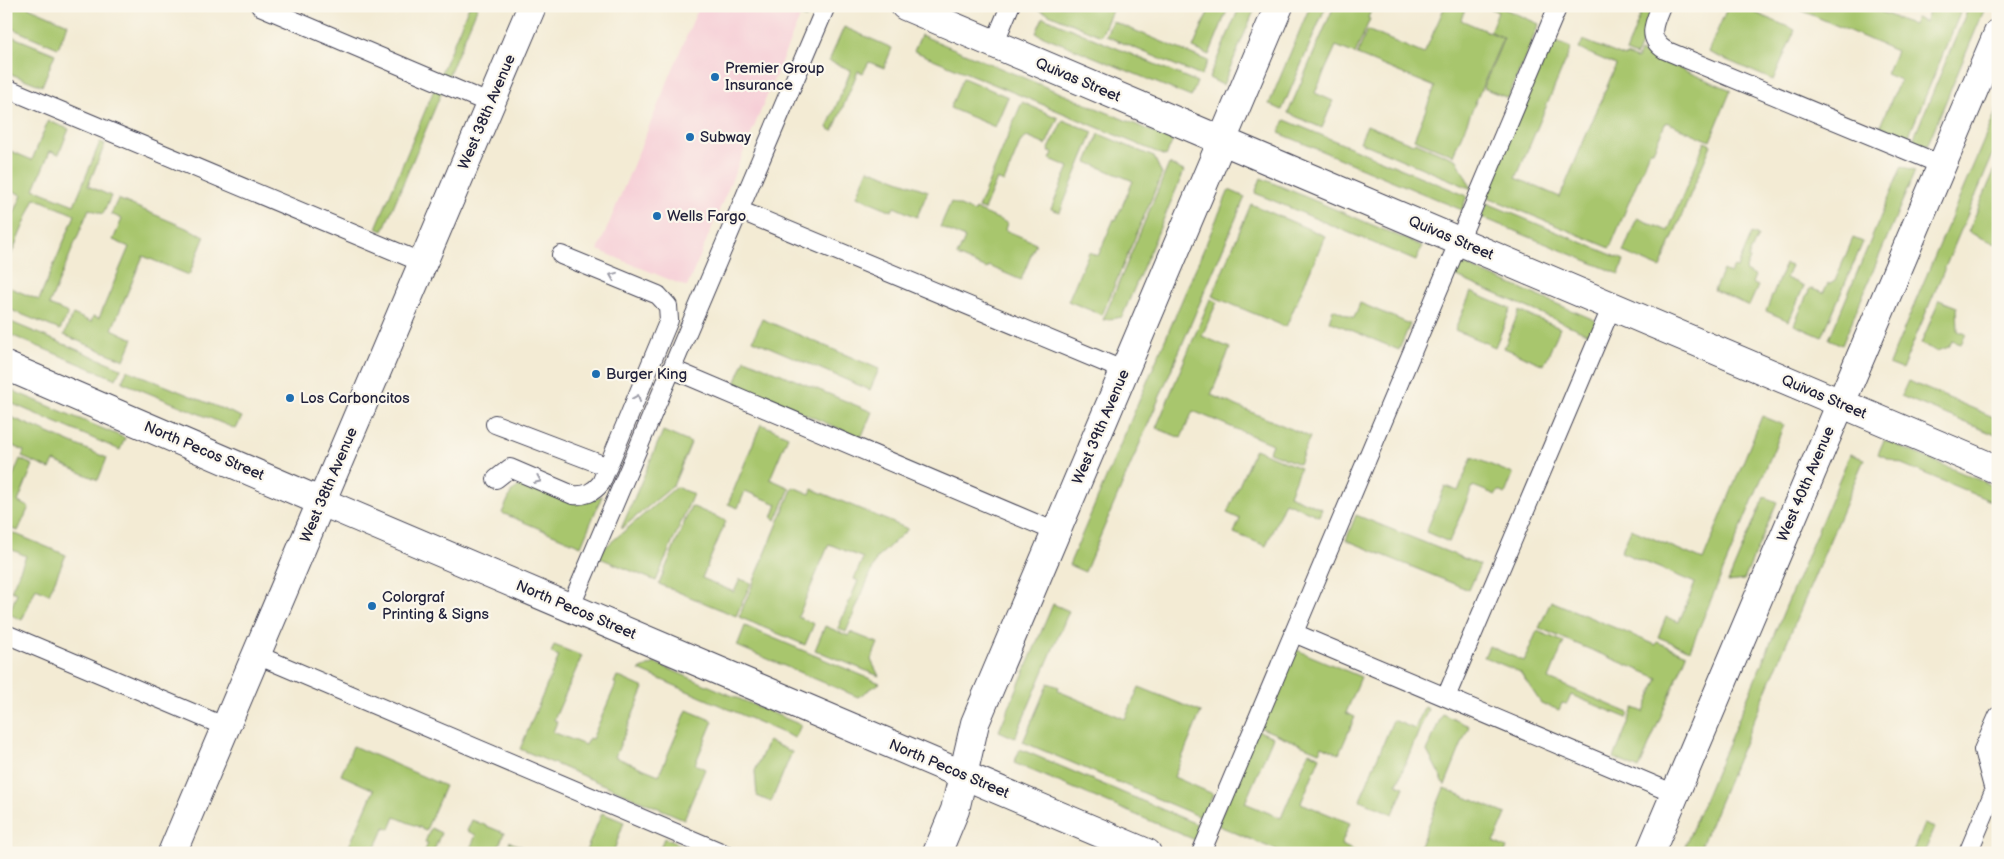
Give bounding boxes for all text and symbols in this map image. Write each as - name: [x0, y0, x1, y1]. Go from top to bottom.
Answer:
- street label: West 38th Avenue: [454, 52, 520, 172]
- street label: Quivas Street: [1032, 53, 1124, 107]
- place label: Premier Group Insurance: [725, 59, 825, 95]
- marker: Premier Group Insurance: [709, 71, 721, 83]
- place label: Subway: [700, 128, 751, 147]
- marker: Subway: [684, 131, 696, 143]
- place label: Wells Fargo: [667, 207, 746, 226]
- marker: Wells Fargo: [651, 210, 663, 222]
- street label: Quivas Street: [1405, 211, 1497, 265]
- one-way arrow: [610, 272, 618, 282]
- place label: Burger King: [606, 365, 687, 384]
- street label: West 39th Avenue: [1068, 367, 1134, 487]
- marker: Burger King: [590, 368, 602, 380]
- street label: Quivas Street: [1778, 370, 1870, 424]
- place label: Los Carboncitos: [300, 389, 410, 408]
- marker: Los Carboncitos: [284, 392, 296, 404]
- one-way arrow: [631, 394, 641, 403]
- street label: North Pecos Street: [141, 417, 267, 485]
- street label: West 40th Avenue: [1773, 424, 1839, 544]
- street label: West 38th Avenue: [296, 425, 362, 545]
- one-way arrow: [533, 473, 542, 484]
- street label: North Pecos Street: [513, 576, 639, 644]
- place label: Colorgraf Printing & Signs: [382, 588, 489, 624]
- marker: Colorgraf Printing & Signs: [366, 600, 378, 612]
- street label: North Pecos Street: [886, 735, 1012, 803]

